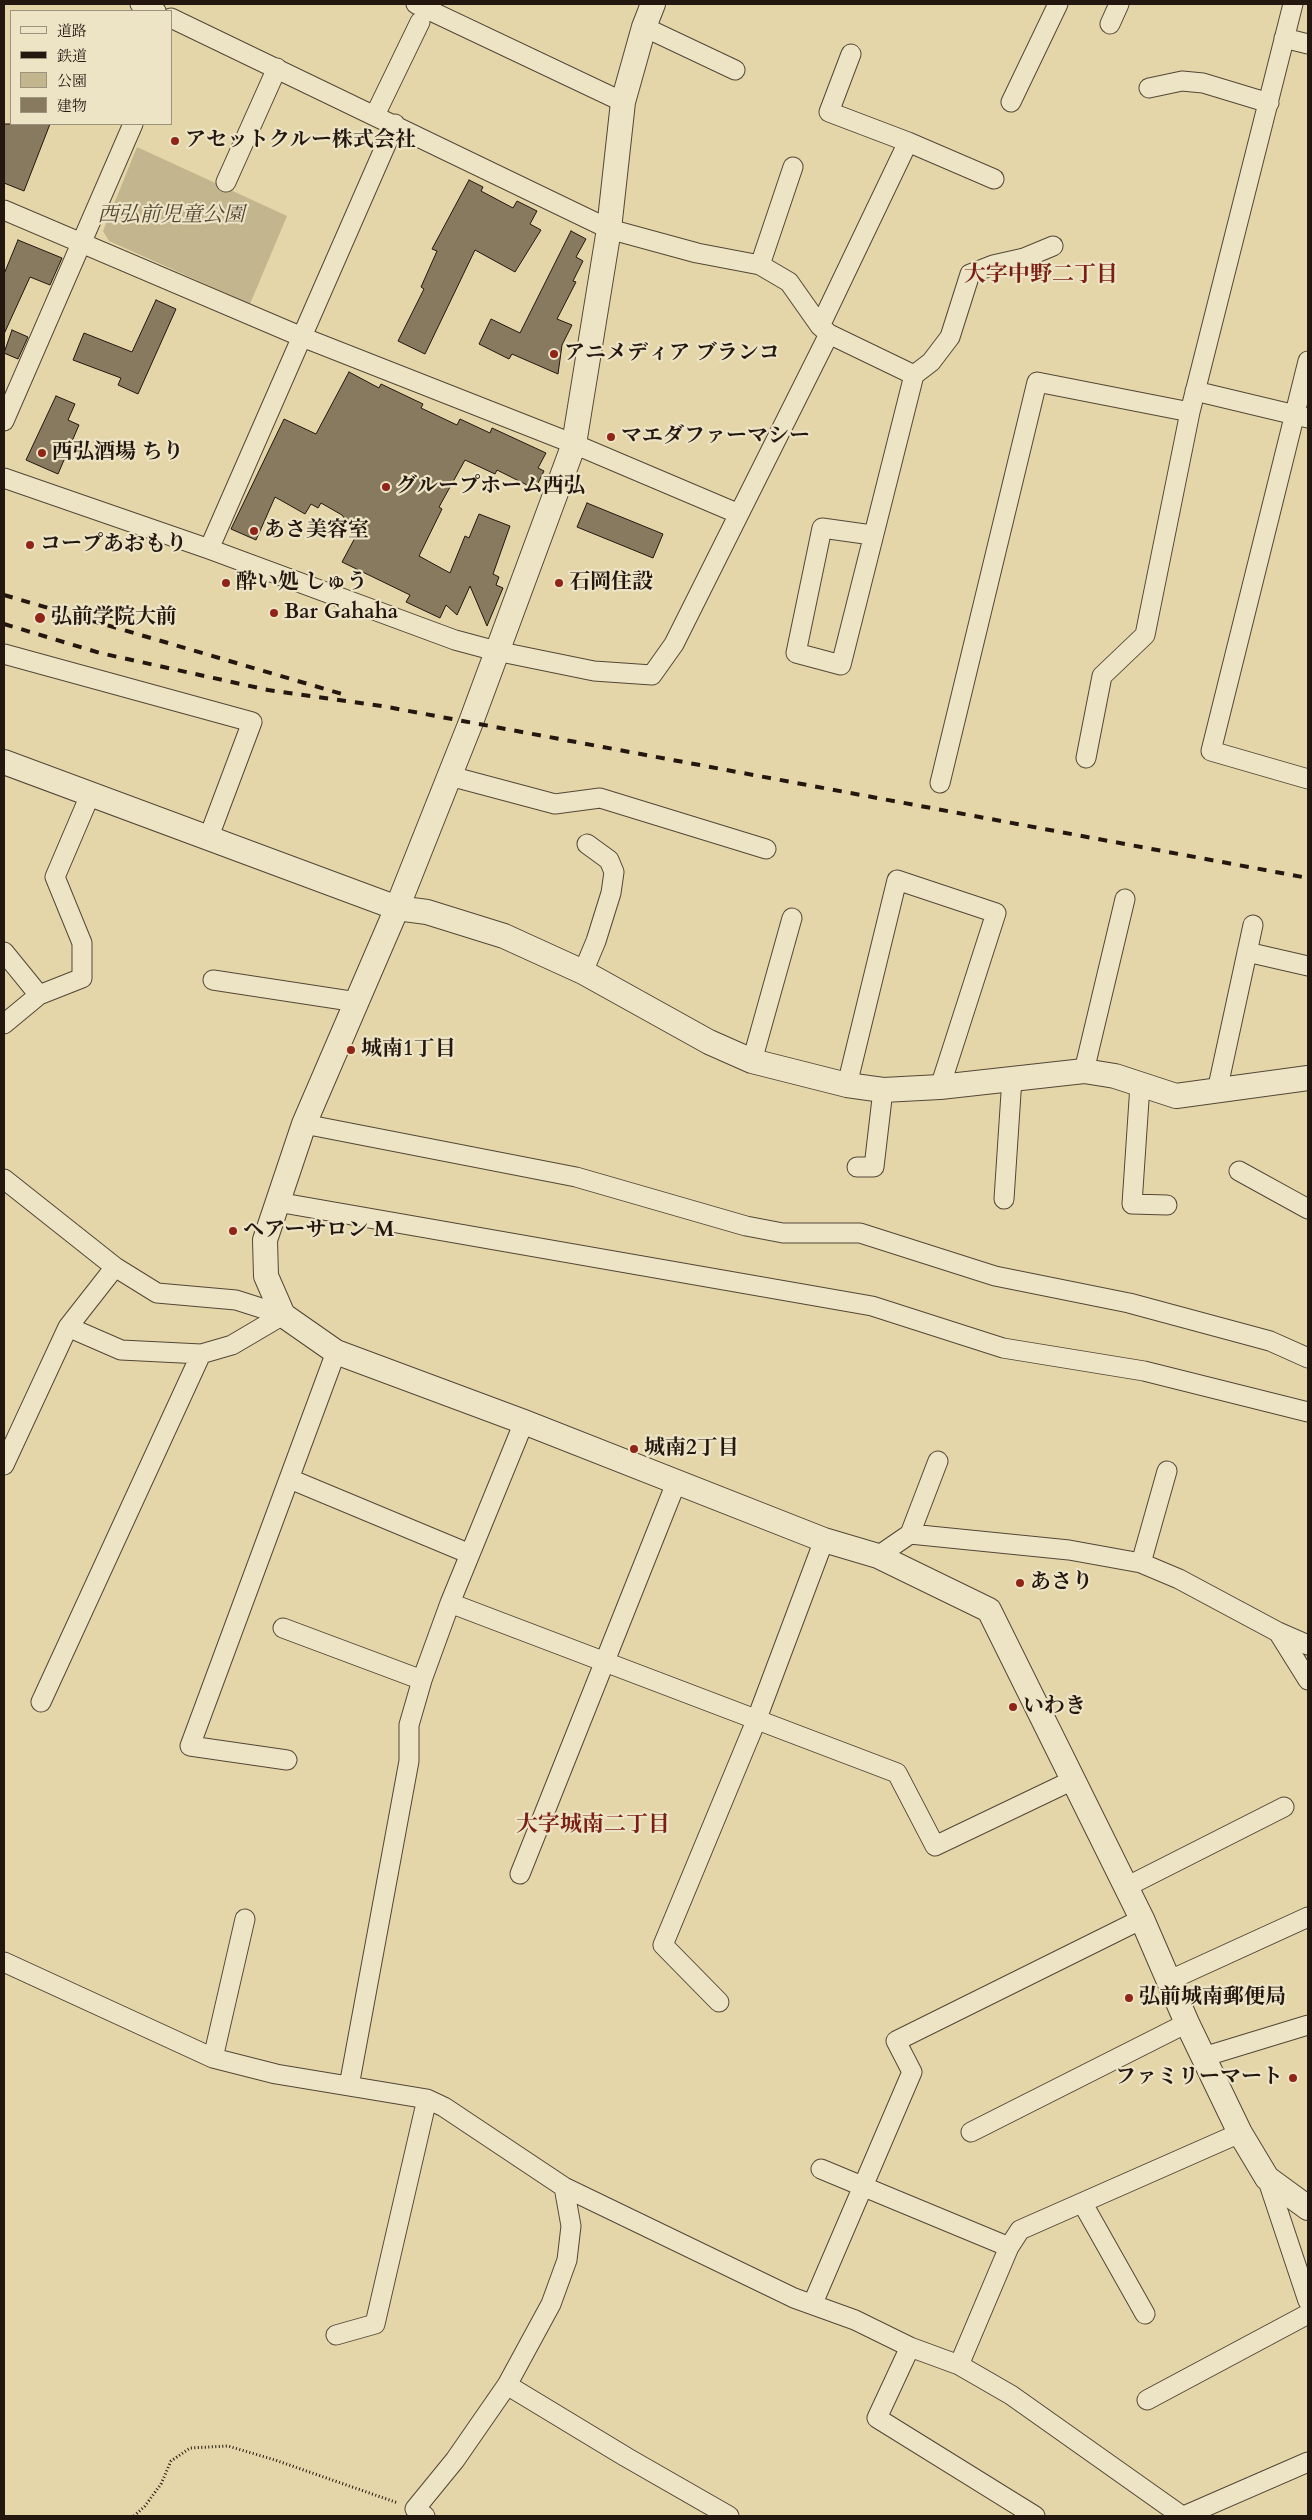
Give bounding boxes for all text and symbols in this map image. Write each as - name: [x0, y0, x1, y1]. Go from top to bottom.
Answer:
- legend: [10, 10, 172, 125]
- text: 道路: [57, 21, 87, 41]
- text: 鉄道: [57, 46, 87, 66]
- text: 公園: [57, 71, 87, 91]
- text: 建物: [57, 96, 87, 116]
- place label: アセットクルー株式会社: [185, 128, 416, 154]
- marker: アセットクルー株式会社: [169, 135, 181, 147]
- park label: 西弘前児童公園: [98, 203, 244, 229]
- district label: 大字中野二丁目: [964, 263, 1118, 289]
- place label: アニメディア ブランコ: [564, 341, 780, 367]
- marker: アニメディア ブランコ: [548, 348, 560, 360]
- place label: マエダファーマシー: [621, 424, 810, 450]
- marker: マエダファーマシー: [605, 431, 617, 443]
- place label: 西弘酒場 ちり: [52, 440, 184, 466]
- marker: 西弘酒場 ちり: [36, 447, 48, 459]
- place label: グループホーム西弘: [396, 474, 585, 500]
- marker: グループホーム西弘: [380, 481, 392, 493]
- place label: あさ美容室: [264, 518, 369, 544]
- marker: あさ美容室: [248, 525, 260, 537]
- place label: コープあおもり: [40, 532, 187, 558]
- marker: コープあおもり: [24, 539, 36, 551]
- place label: 酔い処 しゅう: [236, 570, 368, 596]
- place label: 石岡住設: [569, 570, 653, 596]
- marker: 酔い処 しゅう: [220, 577, 232, 589]
- marker: 石岡住設: [553, 577, 565, 589]
- place label: Bar Gahaha: [284, 600, 398, 626]
- place label: 弘前学院大前: [51, 605, 177, 631]
- marker: Bar Gahaha: [268, 607, 280, 619]
- marker: 弘前学院大前: [33, 611, 47, 625]
- place label: 城南1丁目: [361, 1037, 456, 1063]
- marker: 城南1丁目: [345, 1044, 357, 1056]
- place label: ヘアーサロン M: [243, 1218, 394, 1244]
- marker: ヘアーサロン M: [227, 1225, 239, 1237]
- place label: 城南2丁目: [644, 1436, 739, 1462]
- marker: 城南2丁目: [628, 1443, 640, 1455]
- place label: あさり: [1030, 1570, 1093, 1596]
- marker: あさり: [1014, 1577, 1026, 1589]
- place label: いわき: [1023, 1694, 1086, 1720]
- marker: いわき: [1007, 1701, 1019, 1713]
- district label: 大字城南二丁目: [516, 1813, 670, 1839]
- place label: 弘前城南郵便局: [1139, 1985, 1286, 2011]
- marker: 弘前城南郵便局: [1123, 1992, 1135, 2004]
- place label: ファミリーマート: [1115, 2065, 1283, 2091]
- marker: ファミリーマート: [1287, 2072, 1299, 2084]

